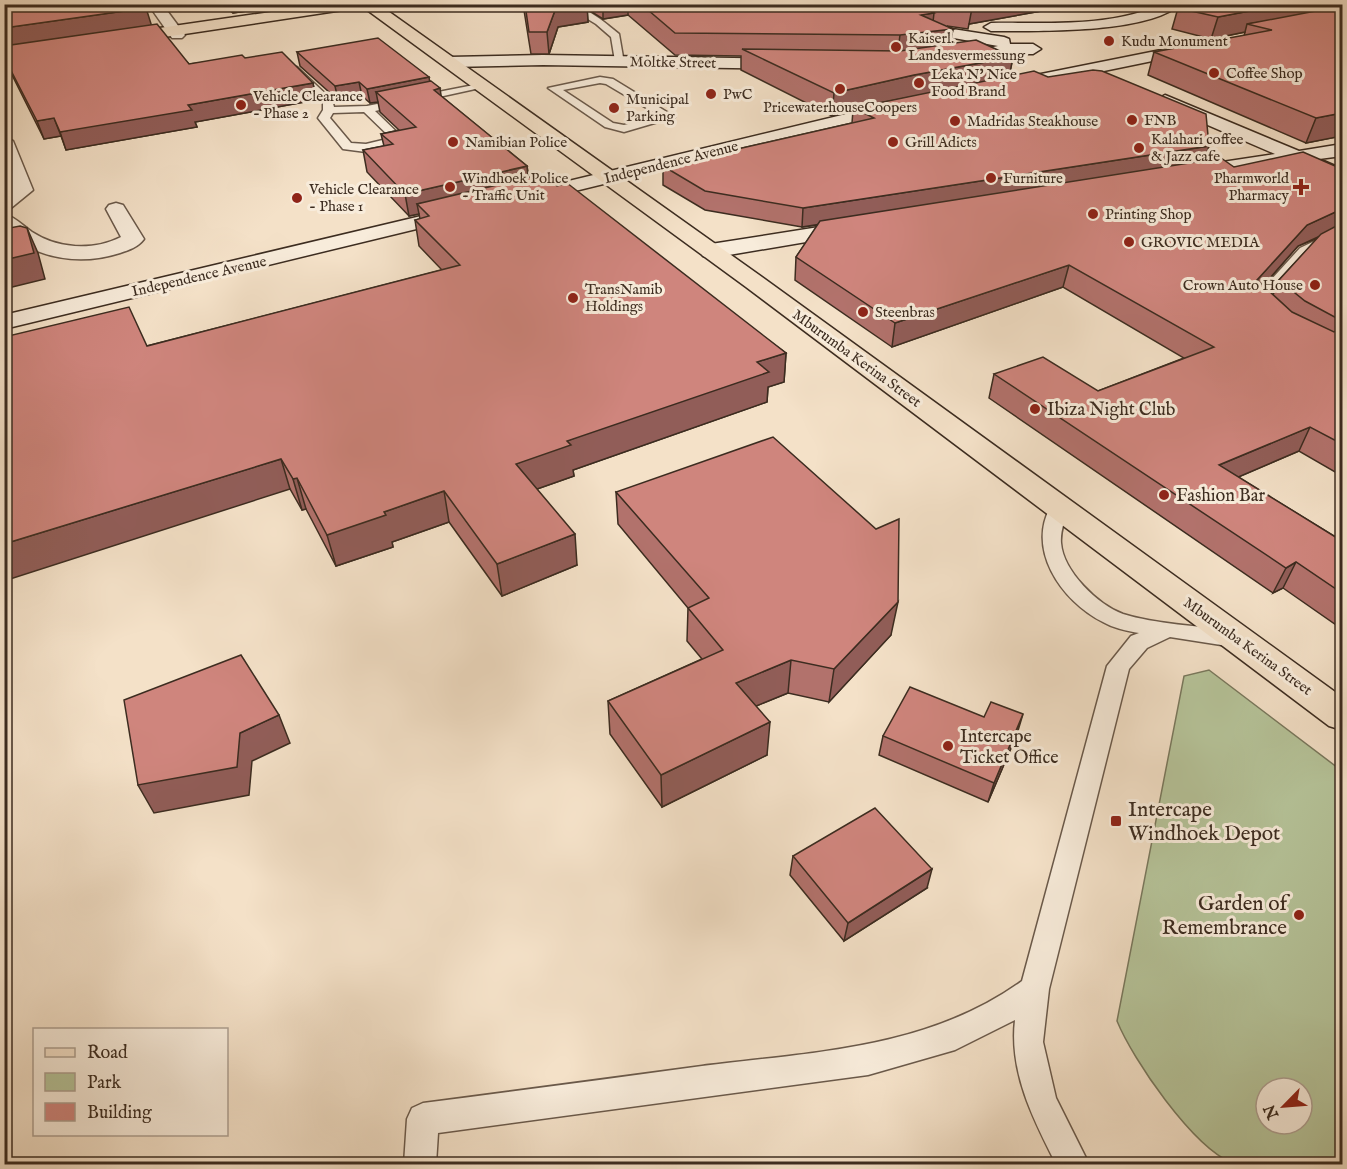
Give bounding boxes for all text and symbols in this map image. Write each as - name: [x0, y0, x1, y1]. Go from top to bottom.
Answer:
- place label: Kaiserl. Landesvermessung: [908, 29, 1026, 65]
- place label: Kudu Monument: [1121, 32, 1228, 51]
- marker: Kudu Monument: [1102, 34, 1116, 48]
- marker: Kaiserl. Landesvermessung: [889, 40, 903, 54]
- street label: Moltke Street: [630, 52, 716, 73]
- place label: Coffee Shop: [1226, 64, 1303, 83]
- place label: Leka N' Nice Food Brand: [931, 65, 1017, 101]
- marker: Coffee Shop: [1207, 66, 1221, 80]
- marker: Leka N' Nice Food Brand: [912, 76, 926, 90]
- marker: PricewaterhouseCoopers: [833, 82, 847, 96]
- place label: PwC: [723, 85, 753, 104]
- place label: Vehicle Clearance - Phase 2: [252, 87, 363, 123]
- marker: PwC: [704, 87, 718, 101]
- place label: Municipal Parking: [626, 90, 690, 126]
- marker: Vehicle Clearance - Phase 2: [234, 98, 248, 112]
- place label: PricewaterhouseCoopers: [763, 98, 917, 117]
- marker: Municipal Parking: [607, 101, 621, 115]
- place label: FNB: [1144, 111, 1177, 130]
- place label: Madridas Steakhouse: [967, 112, 1098, 131]
- marker: FNB: [1125, 113, 1139, 127]
- marker: Madridas Steakhouse: [948, 114, 962, 128]
- place label: Kalahari coffee & Jazz cafe: [1151, 130, 1244, 166]
- place label: Namibian Police: [465, 133, 567, 152]
- place label: Grill Adicts: [905, 133, 977, 152]
- marker: Namibian Police: [446, 135, 460, 149]
- marker: Grill Adicts: [886, 135, 900, 149]
- street label: Independence Avenue: [602, 137, 740, 188]
- marker: Kalahari coffee & Jazz cafe: [1132, 141, 1146, 155]
- place label: Windhoek Police - Traffic Unit: [462, 169, 568, 205]
- place label: Furniture: [1003, 169, 1063, 188]
- place label: Pharmworld Pharmacy: [1214, 169, 1290, 205]
- marker: Furniture: [984, 171, 998, 185]
- place label: Vehicle Clearance - Phase 1: [308, 180, 419, 216]
- marker: Windhoek Police - Traffic Unit: [443, 180, 457, 194]
- marker: Pharmworld Pharmacy: [1294, 180, 1308, 194]
- marker: Vehicle Clearance - Phase 1: [290, 191, 304, 205]
- place label: Printing Shop: [1105, 205, 1192, 224]
- marker: Printing Shop: [1086, 207, 1100, 221]
- place label: GROVIC MEDIA: [1141, 233, 1260, 252]
- marker: GROVIC MEDIA: [1122, 235, 1136, 249]
- street label: Independence Avenue: [130, 252, 268, 301]
- place label: Crown Auto House: [1183, 276, 1303, 295]
- marker: Crown Auto House: [1308, 278, 1322, 292]
- place label: TransNamib Holdings: [585, 280, 663, 316]
- marker: TransNamib Holdings: [566, 291, 580, 305]
- place label: Steenbras: [875, 303, 935, 322]
- street label: Mburumba Kerina Street: [789, 305, 925, 412]
- marker: Steenbras: [856, 305, 870, 319]
- place label: Ibiza Night Club: [1047, 399, 1176, 422]
- marker: Ibiza Night Club: [1028, 402, 1042, 416]
- place label: Fashion Bar: [1176, 485, 1265, 508]
- marker: Fashion Bar: [1157, 488, 1171, 502]
- street label: Mburumba Kerina Street: [1180, 593, 1316, 700]
- place label: Intercape Ticket Office: [960, 726, 1058, 770]
- marker: Intercape Ticket Office: [941, 739, 955, 753]
- place label: Intercape Windhoek Depot: [1128, 797, 1280, 848]
- marker: Intercape Windhoek Depot: [1109, 814, 1123, 828]
- place label: Garden of Remembrance: [1162, 891, 1290, 942]
- marker: Garden of Remembrance: [1292, 908, 1306, 922]
- legend: [33, 1028, 228, 1136]
- text: Road: [87, 1042, 128, 1065]
- text: Park: [87, 1072, 122, 1095]
- north arrow: [1254, 1076, 1314, 1136]
- text: N: [1260, 1101, 1285, 1123]
- text: Building: [87, 1102, 152, 1125]

